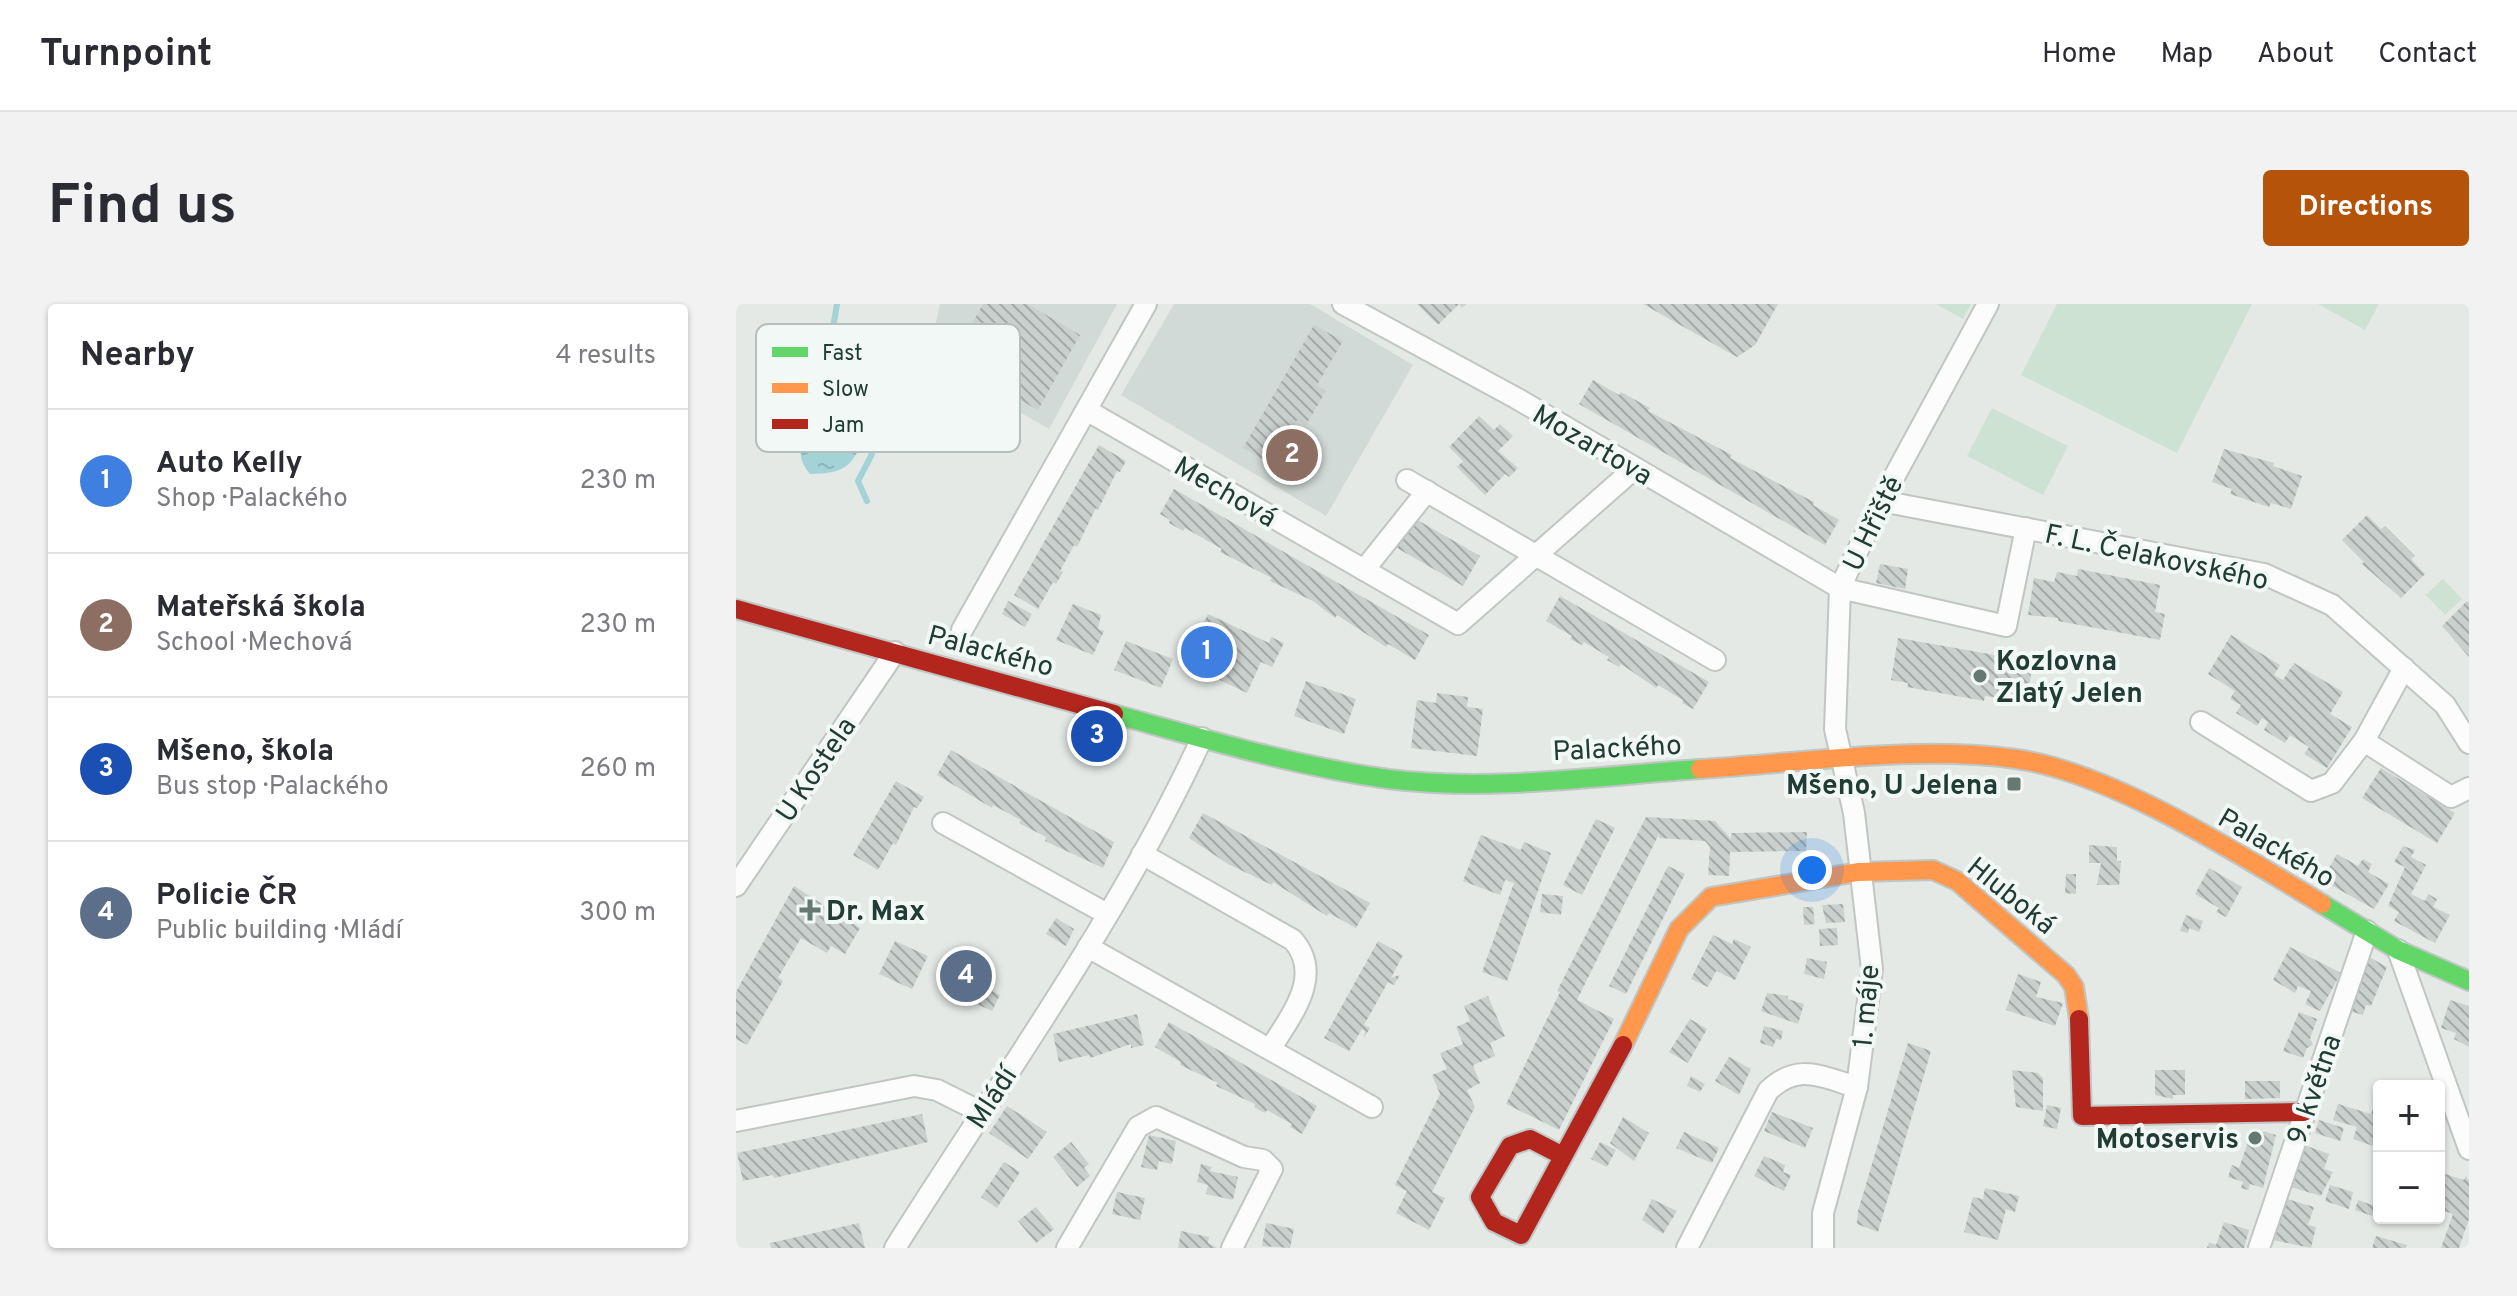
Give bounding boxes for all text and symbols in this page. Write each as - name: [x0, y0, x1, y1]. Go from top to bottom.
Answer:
- text: Turnpoint: [40, 31, 212, 80]
- text: Home: [2042, 37, 2116, 73]
- text: Map: [2160, 37, 2213, 73]
- text: About: [2257, 37, 2334, 73]
- text: Contact: [2378, 37, 2477, 73]
- button: Directions: [2263, 170, 2469, 246]
- text: Find us: [48, 173, 237, 243]
- legend: [756, 324, 1020, 452]
- text: Nearby: [80, 335, 195, 378]
- text: 4 results: [555, 340, 656, 373]
- text: Fast: [822, 341, 863, 368]
- text: Slow: [822, 377, 869, 404]
- street label: Mozartova: [1525, 398, 1658, 495]
- text: Jam: [822, 413, 865, 440]
- pin: 2: [1266, 425, 1318, 485]
- text: Auto Kelly: [156, 446, 303, 483]
- street label: Mechová: [1167, 450, 1282, 537]
- text: 1: [101, 465, 111, 498]
- text: 230 m: [580, 465, 656, 498]
- street label: U Hřiště: [1836, 471, 1913, 578]
- text: Shop · Palackého: [156, 483, 348, 516]
- street label: F. L. Čelakovského: [2041, 516, 2272, 600]
- text: Mateřská škola: [156, 590, 366, 627]
- text: 2: [98, 609, 114, 642]
- text: 230 m: [580, 609, 656, 642]
- street label: Palackého: [923, 619, 1057, 687]
- pin: 1: [1181, 622, 1233, 682]
- text: School · Mechová: [156, 627, 352, 660]
- place label: Kozlovna Zlatý Jelen: [1996, 645, 2143, 713]
- marker: Kozlovna Zlatý Jelen: [1971, 667, 1989, 685]
- pin: 3: [1071, 706, 1123, 766]
- street label: U Kostela: [769, 711, 866, 830]
- street label: Palackého: [1552, 729, 1683, 771]
- text: Mšeno, škola: [156, 734, 334, 771]
- text: 3: [98, 753, 114, 786]
- text: 260 m: [580, 753, 656, 786]
- place label: Mšeno, U Jelena: [1786, 769, 1998, 805]
- text: Bus stop · Palackého: [156, 771, 389, 804]
- marker: Mšeno, U Jelena: [2005, 775, 2023, 793]
- street label: Palackého: [2211, 802, 2340, 897]
- your location: [1792, 850, 1832, 890]
- street label: Hluboká: [1958, 851, 2062, 944]
- text: Policie ČR: [156, 878, 298, 915]
- place label: Dr. Max: [826, 895, 925, 931]
- text: 4: [98, 897, 114, 930]
- text: 300 m: [579, 897, 656, 930]
- marker: Dr. Max: [801, 901, 819, 919]
- text: Public building · Mládí: [156, 915, 402, 948]
- pin: 4: [940, 946, 992, 1006]
- street label: 1. máje: [1846, 963, 1890, 1050]
- street label: 9. května: [2280, 1030, 2351, 1150]
- street label: Mládí: [960, 1058, 1029, 1137]
- map controls: [2373, 1080, 2445, 1224]
- button: +: [2373, 1080, 2445, 1152]
- place label: Motoservis: [2096, 1123, 2239, 1159]
- marker: Motoservis: [2246, 1129, 2264, 1147]
- button: −: [2373, 1152, 2445, 1224]

